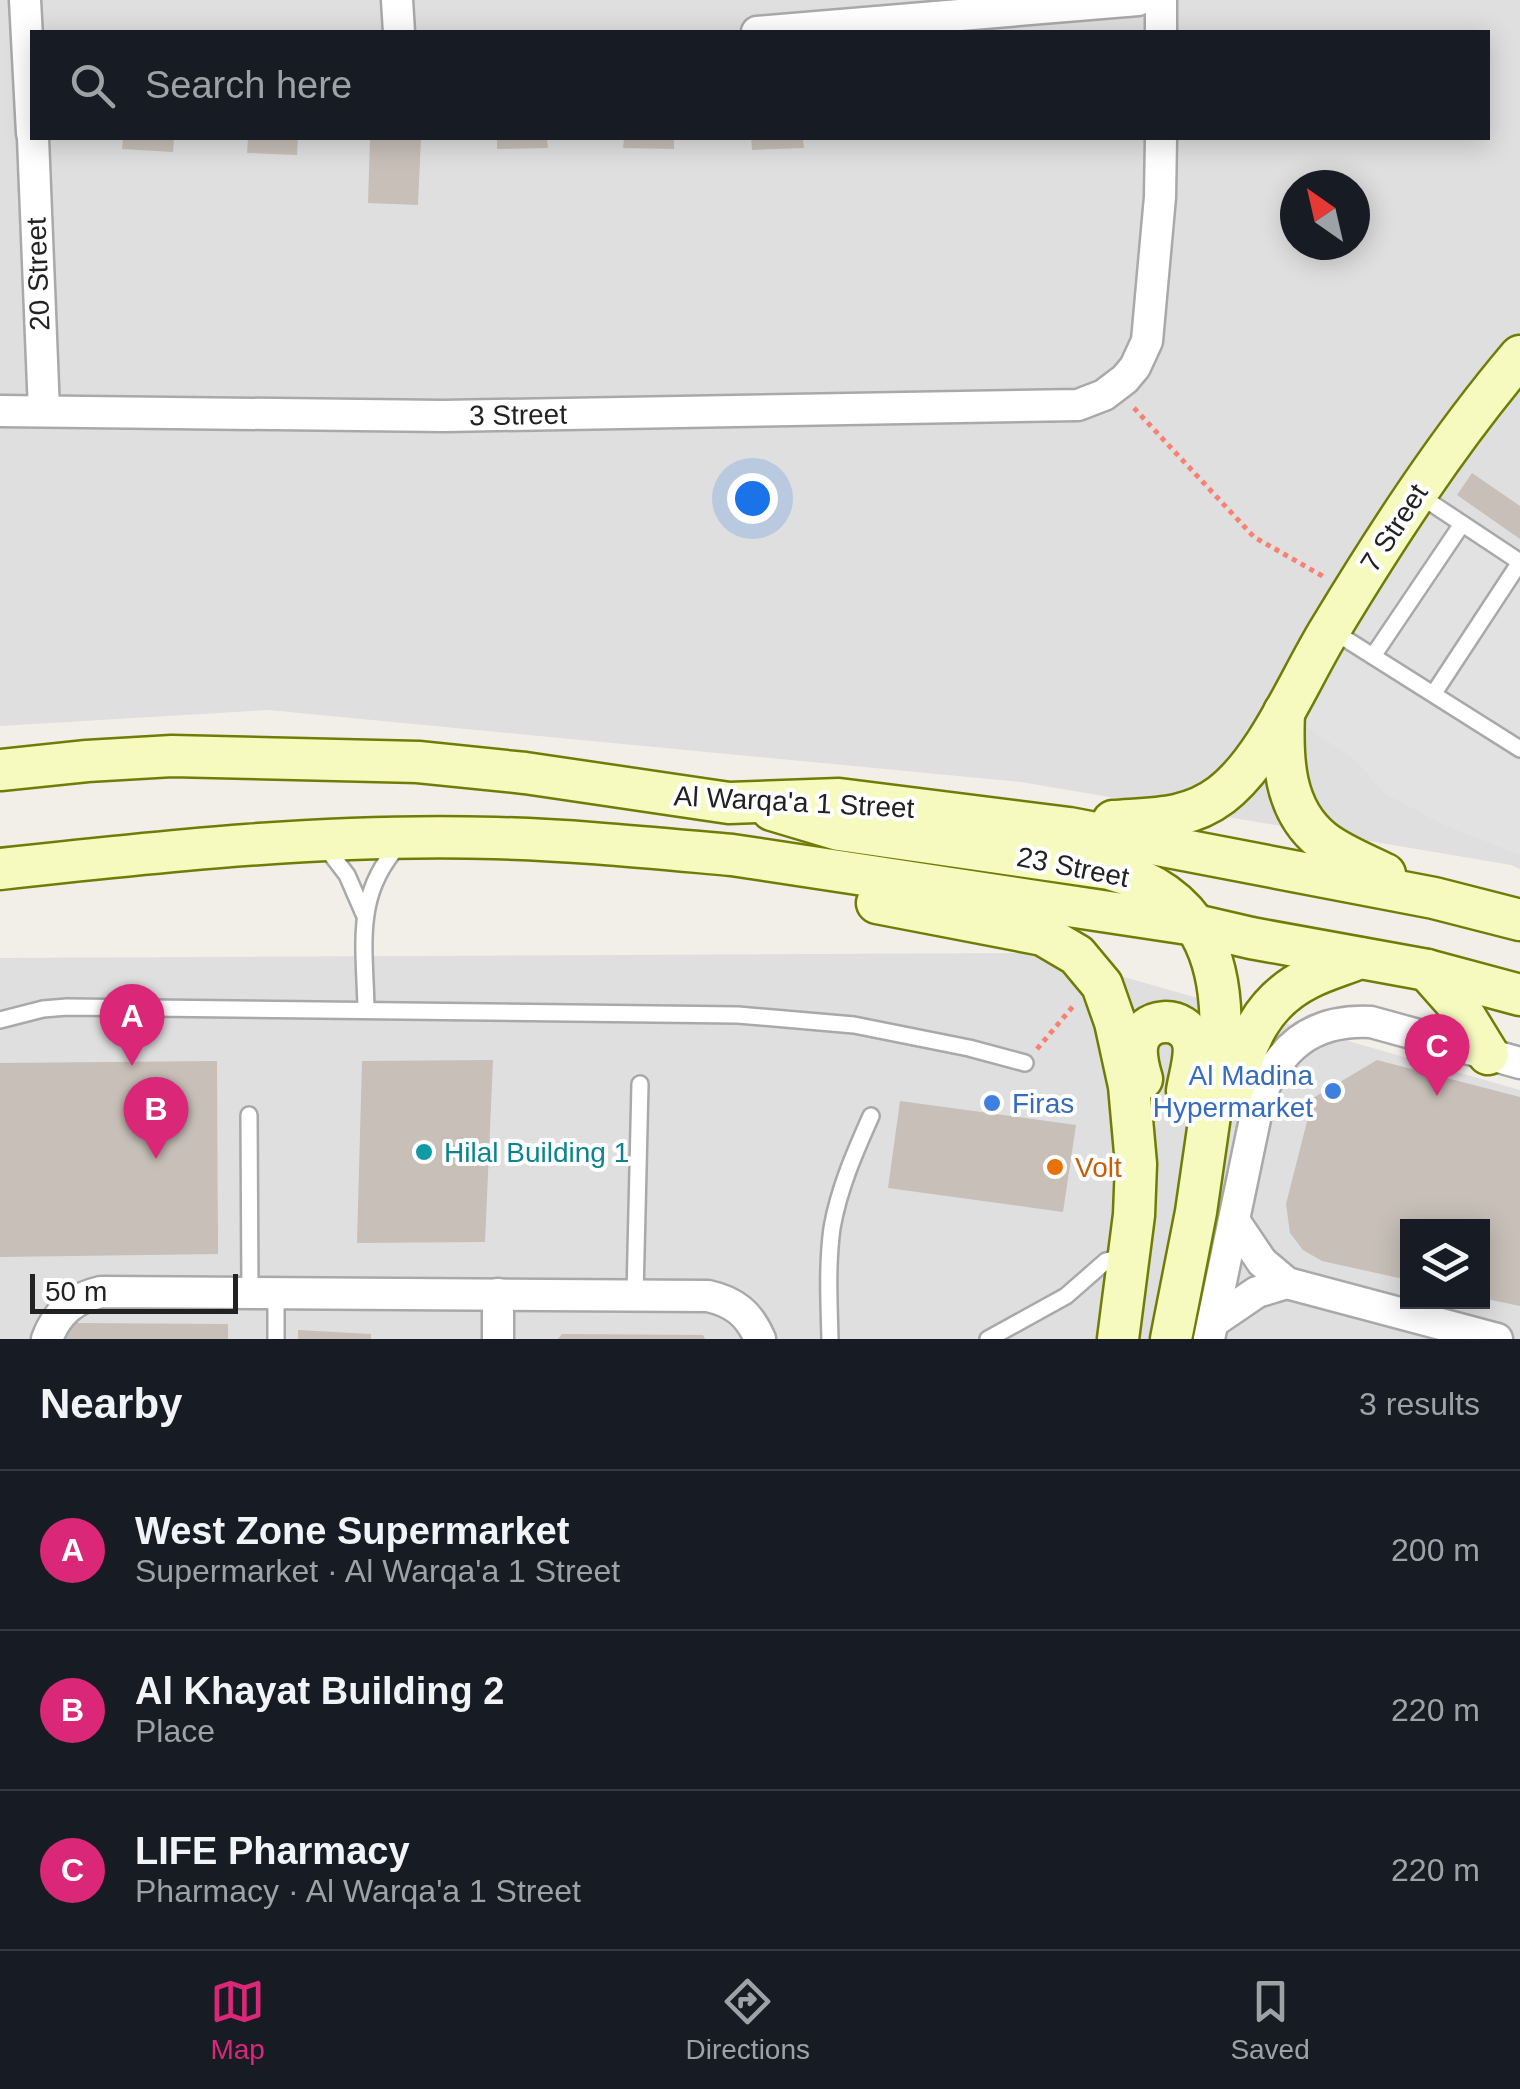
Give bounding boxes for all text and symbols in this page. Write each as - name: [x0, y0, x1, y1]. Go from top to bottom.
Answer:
- search box: [30, 30, 1490, 140]
- icon: search: [65, 58, 120, 113]
- text: Search here: [145, 64, 352, 106]
- north arrow: [1280, 170, 1370, 260]
- street label: 20 Street: [21, 216, 55, 331]
- street label: 3 Street: [469, 399, 568, 431]
- your location: [727, 473, 778, 524]
- street label: 7 Street: [1354, 478, 1434, 578]
- street label: Al Warqa'a 1 Street: [673, 780, 915, 824]
- street label: 23 Street: [1014, 841, 1132, 893]
- pin: A: [100, 984, 164, 1066]
- pin: C: [1404, 1014, 1470, 1096]
- place label: Al Madina Hypermarket: [1153, 1060, 1313, 1123]
- pin: B: [124, 1076, 188, 1159]
- marker: Al Madina Hypermarket: [1322, 1080, 1344, 1102]
- place label: Firas: [1012, 1088, 1074, 1119]
- marker: Firas: [981, 1092, 1003, 1114]
- place label: Hilal Building 1: [444, 1137, 629, 1168]
- marker: Hilal Building 1: [413, 1141, 435, 1163]
- place label: Volt: [1075, 1152, 1122, 1183]
- marker: Volt: [1044, 1156, 1066, 1178]
- map controls: [1400, 1219, 1490, 1309]
- button: layers: [1400, 1219, 1490, 1309]
- scale bar: [30, 1269, 238, 1314]
- text: 50 m: [45, 1276, 107, 1307]
- text: Nearby: [40, 1380, 182, 1427]
- text: 3 results: [1359, 1386, 1480, 1422]
- text: West Zone Supermarket: [135, 1510, 569, 1552]
- text: A: [61, 1532, 84, 1568]
- text: 200 m: [1391, 1532, 1480, 1568]
- text: Supermarket · Al Warqa'a 1 Street: [135, 1553, 620, 1589]
- text: Al Khayat Building 2: [135, 1670, 504, 1712]
- text: B: [61, 1692, 84, 1728]
- text: 220 m: [1391, 1692, 1480, 1728]
- text: Place: [135, 1713, 215, 1749]
- text: LIFE Pharmacy: [135, 1830, 410, 1872]
- text: C: [61, 1852, 84, 1888]
- text: 220 m: [1391, 1852, 1480, 1888]
- text: Pharmacy · Al Warqa'a 1 Street: [135, 1873, 581, 1909]
- tab: Map: [210, 1974, 265, 2066]
- tab: Directions: [686, 1974, 810, 2066]
- tab: Saved: [1230, 1974, 1310, 2066]

